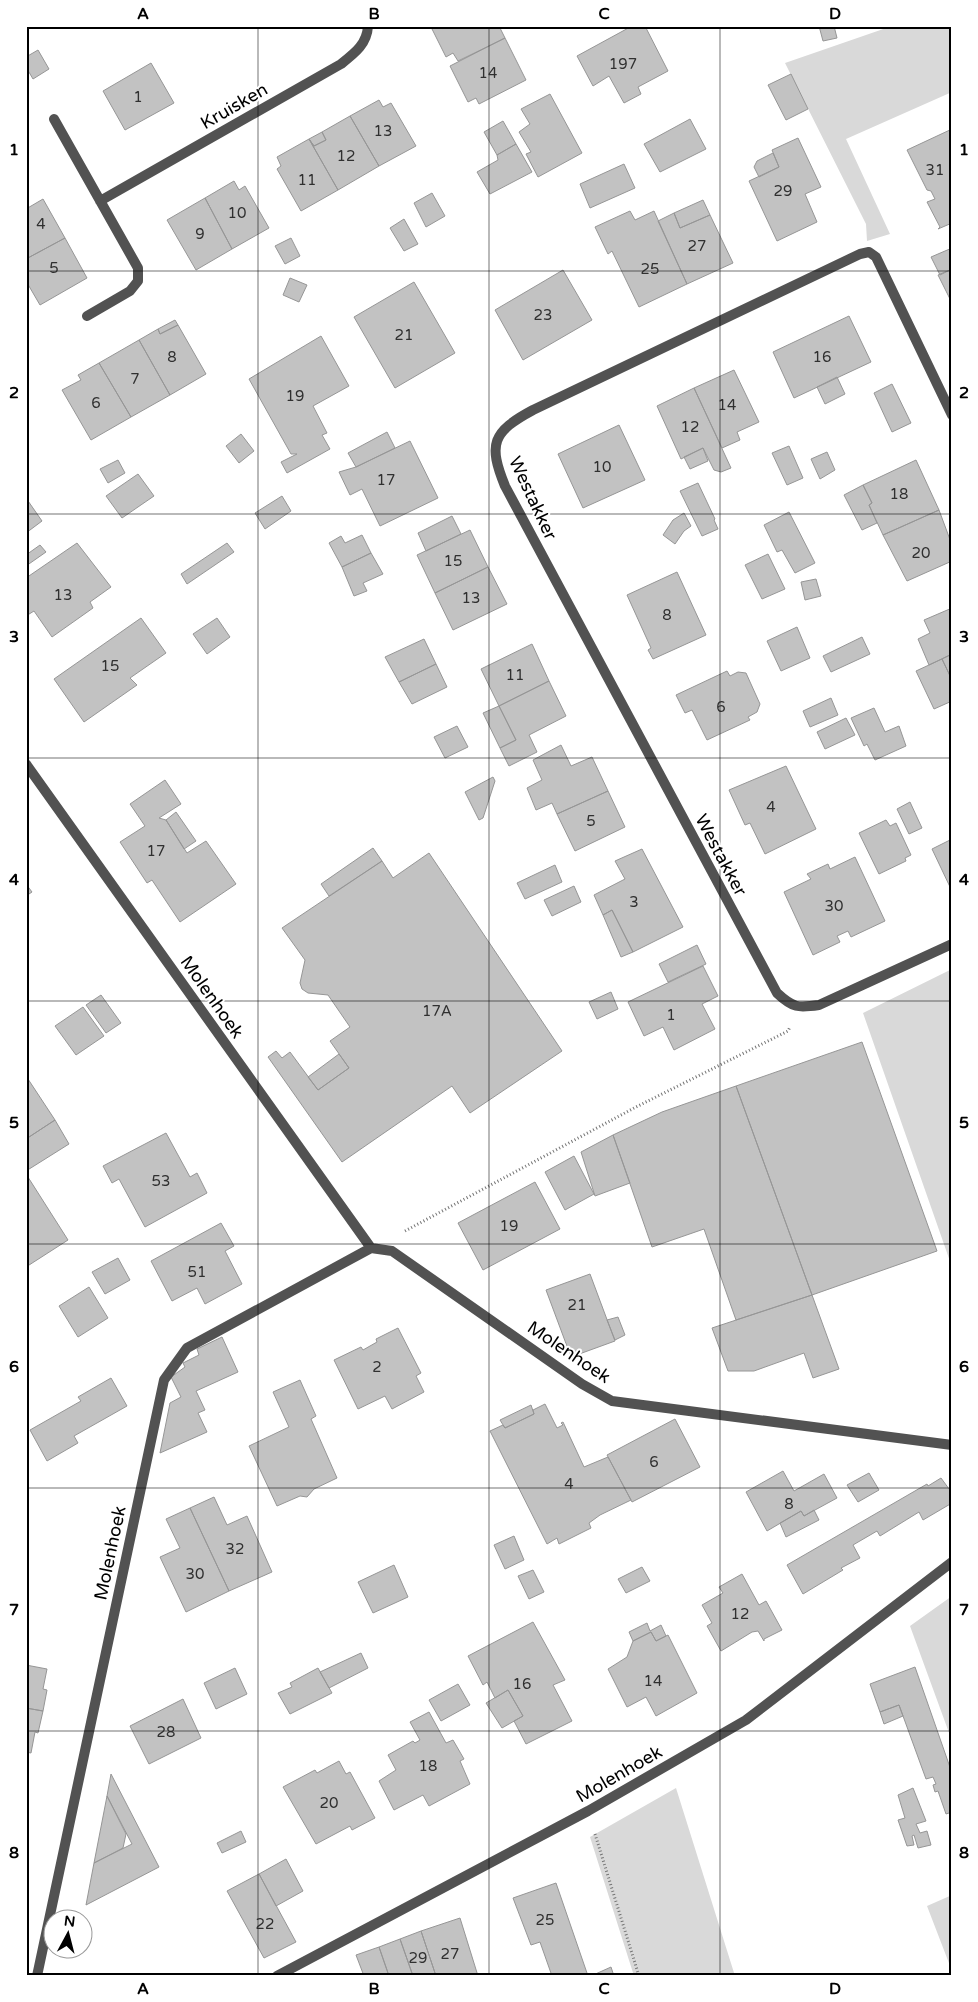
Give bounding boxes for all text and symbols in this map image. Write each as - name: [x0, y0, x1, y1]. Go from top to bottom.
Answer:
- text: A: [137, 4, 149, 24]
- text: B: [368, 4, 380, 24]
- text: C: [598, 4, 610, 24]
- text: D: [829, 4, 841, 24]
- house number: 197: [609, 55, 637, 73]
- house number: 14: [479, 64, 497, 82]
- street label: Kruisken: [197, 78, 271, 134]
- house number: 1: [133, 88, 143, 106]
- house number: 13: [374, 122, 392, 140]
- text: 1: [9, 140, 19, 160]
- text: 1: [959, 140, 969, 160]
- house number: 12: [337, 147, 355, 165]
- house number: 31: [926, 161, 944, 179]
- house number: 11: [298, 171, 316, 189]
- house number: 29: [774, 182, 792, 200]
- house number: 10: [228, 204, 246, 222]
- house number: 4: [36, 215, 46, 233]
- house number: 9: [195, 225, 205, 243]
- house number: 27: [688, 237, 706, 255]
- house number: 5: [49, 259, 59, 277]
- house number: 25: [641, 260, 659, 278]
- house number: 23: [534, 306, 552, 324]
- house number: 21: [395, 326, 413, 344]
- house number: 8: [167, 348, 177, 366]
- house number: 16: [813, 348, 831, 366]
- house number: 7: [130, 370, 140, 388]
- text: 2: [9, 383, 19, 403]
- text: 2: [959, 383, 969, 403]
- house number: 19: [286, 387, 304, 405]
- house number: 6: [91, 394, 101, 412]
- house number: 14: [718, 396, 736, 414]
- house number: 12: [681, 418, 699, 436]
- street label: Westakker: [504, 453, 562, 543]
- house number: 10: [593, 458, 611, 476]
- house number: 17: [377, 471, 395, 489]
- house number: 18: [890, 485, 908, 503]
- house number: 20: [912, 544, 930, 562]
- house number: 15: [444, 552, 462, 570]
- house number: 13: [54, 586, 72, 604]
- house number: 13: [462, 589, 480, 607]
- house number: 8: [662, 606, 672, 624]
- text: 3: [9, 627, 19, 647]
- text: 3: [959, 627, 969, 647]
- house number: 15: [101, 657, 119, 675]
- house number: 11: [506, 666, 524, 684]
- house number: 6: [716, 698, 726, 716]
- house number: 4: [766, 798, 776, 816]
- street label: Westakker: [690, 810, 752, 900]
- house number: 5: [586, 812, 596, 830]
- house number: 17: [147, 842, 165, 860]
- text: 4: [9, 870, 19, 890]
- text: 4: [959, 870, 969, 890]
- house number: 3: [629, 893, 639, 911]
- house number: 30: [825, 897, 843, 915]
- street label: Molenhoek: [176, 952, 249, 1043]
- house number: 17A: [422, 1002, 452, 1020]
- house number: 1: [666, 1006, 676, 1024]
- text: 5: [9, 1113, 19, 1133]
- text: 5: [959, 1113, 969, 1133]
- house number: 53: [152, 1172, 170, 1190]
- house number: 19: [500, 1217, 518, 1235]
- house number: 51: [188, 1263, 206, 1281]
- house number: 21: [568, 1296, 586, 1314]
- street label: Molenhoek: [523, 1316, 615, 1388]
- text: 6: [9, 1357, 19, 1377]
- text: 6: [959, 1357, 969, 1377]
- house number: 2: [372, 1358, 382, 1376]
- house number: 6: [649, 1453, 659, 1471]
- house number: 4: [564, 1475, 574, 1493]
- house number: 8: [784, 1495, 794, 1513]
- street label: Molenhoek: [89, 1504, 131, 1602]
- house number: 32: [226, 1540, 244, 1558]
- house number: 30: [186, 1565, 204, 1583]
- text: 7: [9, 1600, 19, 1620]
- text: 7: [959, 1600, 969, 1620]
- house number: 12: [731, 1605, 749, 1623]
- house number: 14: [644, 1672, 662, 1690]
- house number: 16: [513, 1675, 531, 1693]
- house number: 28: [157, 1723, 175, 1741]
- street label: Molenhoek: [572, 1740, 666, 1807]
- house number: 18: [419, 1757, 437, 1775]
- house number: 20: [320, 1794, 338, 1812]
- text: 8: [9, 1843, 19, 1863]
- text: 8: [959, 1843, 969, 1863]
- north arrow: [42, 1910, 92, 1960]
- house number: 25: [536, 1911, 554, 1929]
- text: N: [63, 1912, 76, 1931]
- house number: 22: [256, 1915, 274, 1933]
- house number: 27: [441, 1945, 459, 1963]
- house number: 29: [409, 1949, 427, 1967]
- text: A: [137, 1979, 149, 1999]
- text: B: [368, 1979, 380, 1999]
- text: C: [598, 1979, 610, 1999]
- text: D: [829, 1979, 841, 1999]

